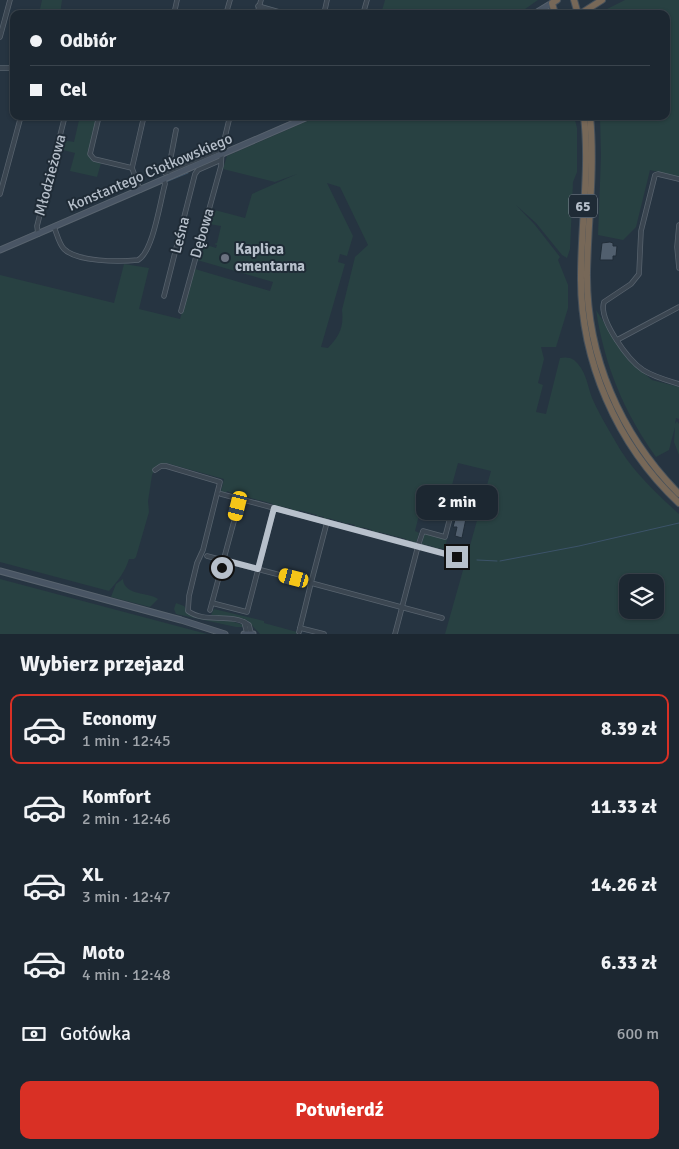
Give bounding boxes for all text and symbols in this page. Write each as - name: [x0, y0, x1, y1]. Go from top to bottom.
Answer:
- text: Odbiór: [60, 29, 116, 53]
- text: Cel: [60, 78, 87, 102]
- street label: Konstantego Ciołkowskiego: [65, 129, 235, 215]
- street label: Młodzieżowa: [30, 132, 70, 218]
- road number: 65: [569, 195, 597, 218]
- street label: Dębowa: [186, 206, 218, 260]
- street label: Leśna: [167, 215, 193, 255]
- place label: Kaplica cmentarna: [235, 240, 305, 275]
- marker: Kaplica cmentarna: [219, 252, 231, 264]
- callout: 2 min: [416, 484, 498, 520]
- car: [227, 490, 248, 522]
- text: 2 min: [438, 492, 476, 512]
- route end: [446, 546, 468, 568]
- route start: [211, 557, 233, 579]
- car: [277, 567, 310, 589]
- map controls: [619, 574, 664, 619]
- button: layers: [619, 574, 664, 619]
- text: Wybierz przejazd: [20, 650, 184, 677]
- icon: car: [22, 707, 67, 752]
- text: Economy: [82, 707, 156, 731]
- text: 8.39 zł: [601, 717, 657, 741]
- text: 1 min · 12:45: [82, 731, 171, 751]
- icon: car: [22, 785, 67, 830]
- text: Komfort: [82, 785, 151, 809]
- text: 11.33 zł: [591, 795, 657, 819]
- text: 2 min · 12:46: [82, 809, 171, 829]
- icon: car: [22, 863, 67, 908]
- text: XL: [82, 863, 104, 887]
- text: 14.26 zł: [591, 873, 657, 897]
- text: 3 min · 12:47: [82, 887, 171, 907]
- icon: car: [22, 941, 67, 986]
- text: Moto: [82, 941, 125, 965]
- text: 6.33 zł: [601, 951, 657, 975]
- text: 4 min · 12:48: [82, 965, 171, 985]
- icon: cash: [20, 1020, 48, 1048]
- text: Gotówka: [60, 1022, 131, 1046]
- text: 600 m: [617, 1024, 659, 1044]
- button: Potwierdź: [20, 1081, 659, 1139]

